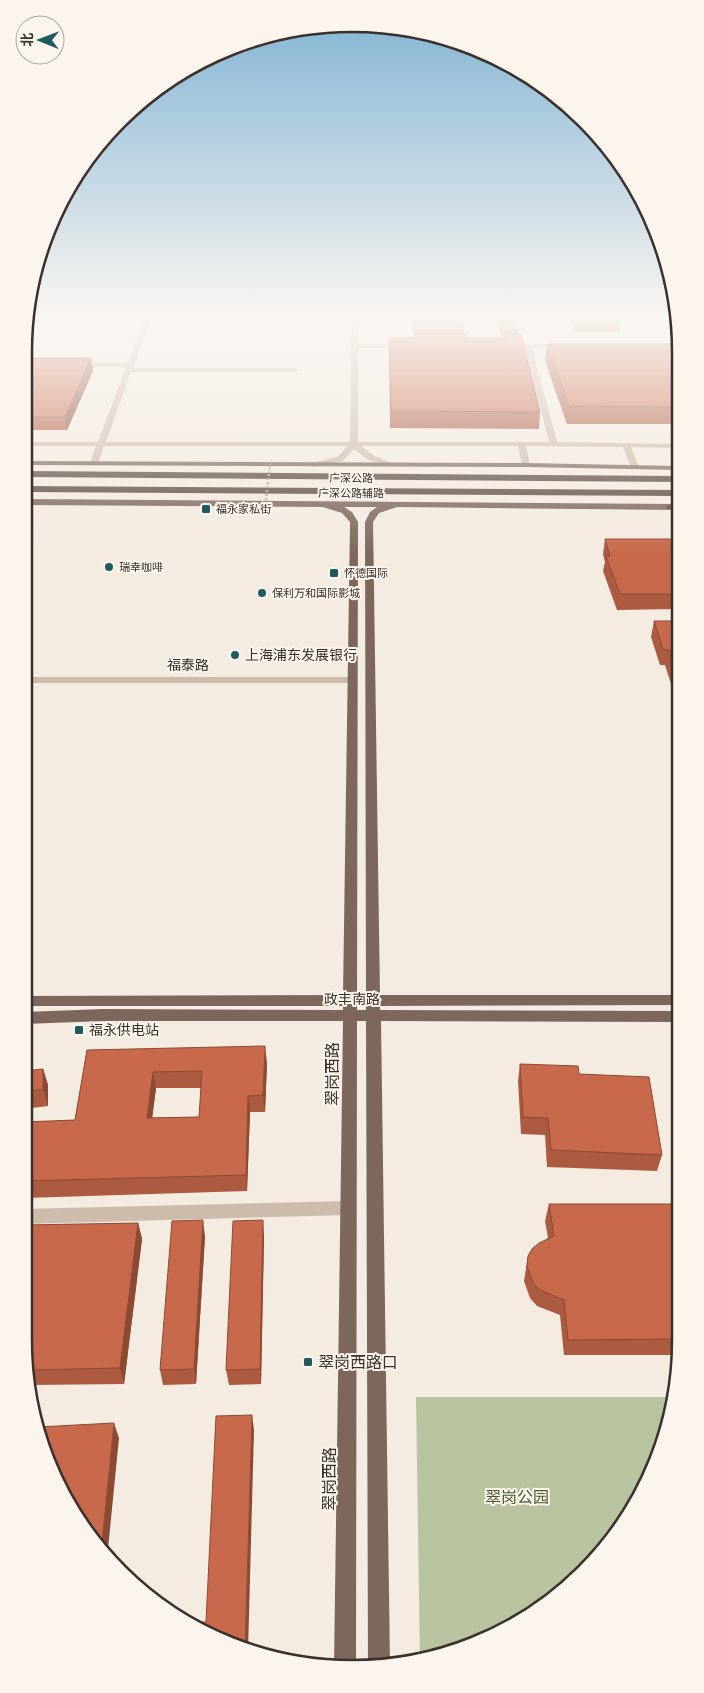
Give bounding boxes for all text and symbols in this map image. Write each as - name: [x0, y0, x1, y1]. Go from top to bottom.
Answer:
- north arrow: [15, 15, 65, 65]
- text: 北: [17, 33, 37, 47]
- street label: 广深公路: [329, 470, 373, 486]
- street label: 广深公路辅路: [318, 485, 384, 501]
- place label: 福永家私街: [216, 501, 271, 517]
- marker: 福永家私街: [200, 503, 212, 515]
- place label: 瑞幸咖啡: [119, 559, 163, 575]
- marker: 瑞幸咖啡: [103, 561, 115, 573]
- place label: 怀德国际: [344, 565, 388, 581]
- marker: 怀德国际: [328, 567, 340, 579]
- place label: 保利万和国际影城: [272, 585, 360, 601]
- marker: 保利万和国际影城: [256, 587, 268, 599]
- place label: 上海浦东发展银行: [245, 645, 357, 665]
- marker: 上海浦东发展银行: [229, 649, 241, 661]
- street label: 福泰路: [167, 655, 209, 675]
- street label: 政丰南路: [324, 989, 380, 1009]
- place label: 福永供电站: [89, 1020, 159, 1040]
- marker: 福永供电站: [73, 1024, 85, 1036]
- street label: 翠岗西路: [321, 1042, 344, 1106]
- place label: 翠岗西路口: [318, 1351, 398, 1374]
- marker: 翠岗西路口: [302, 1356, 314, 1368]
- street label: 翠岗西路: [318, 1447, 341, 1511]
- park label: 翠岗公园: [485, 1486, 549, 1509]

